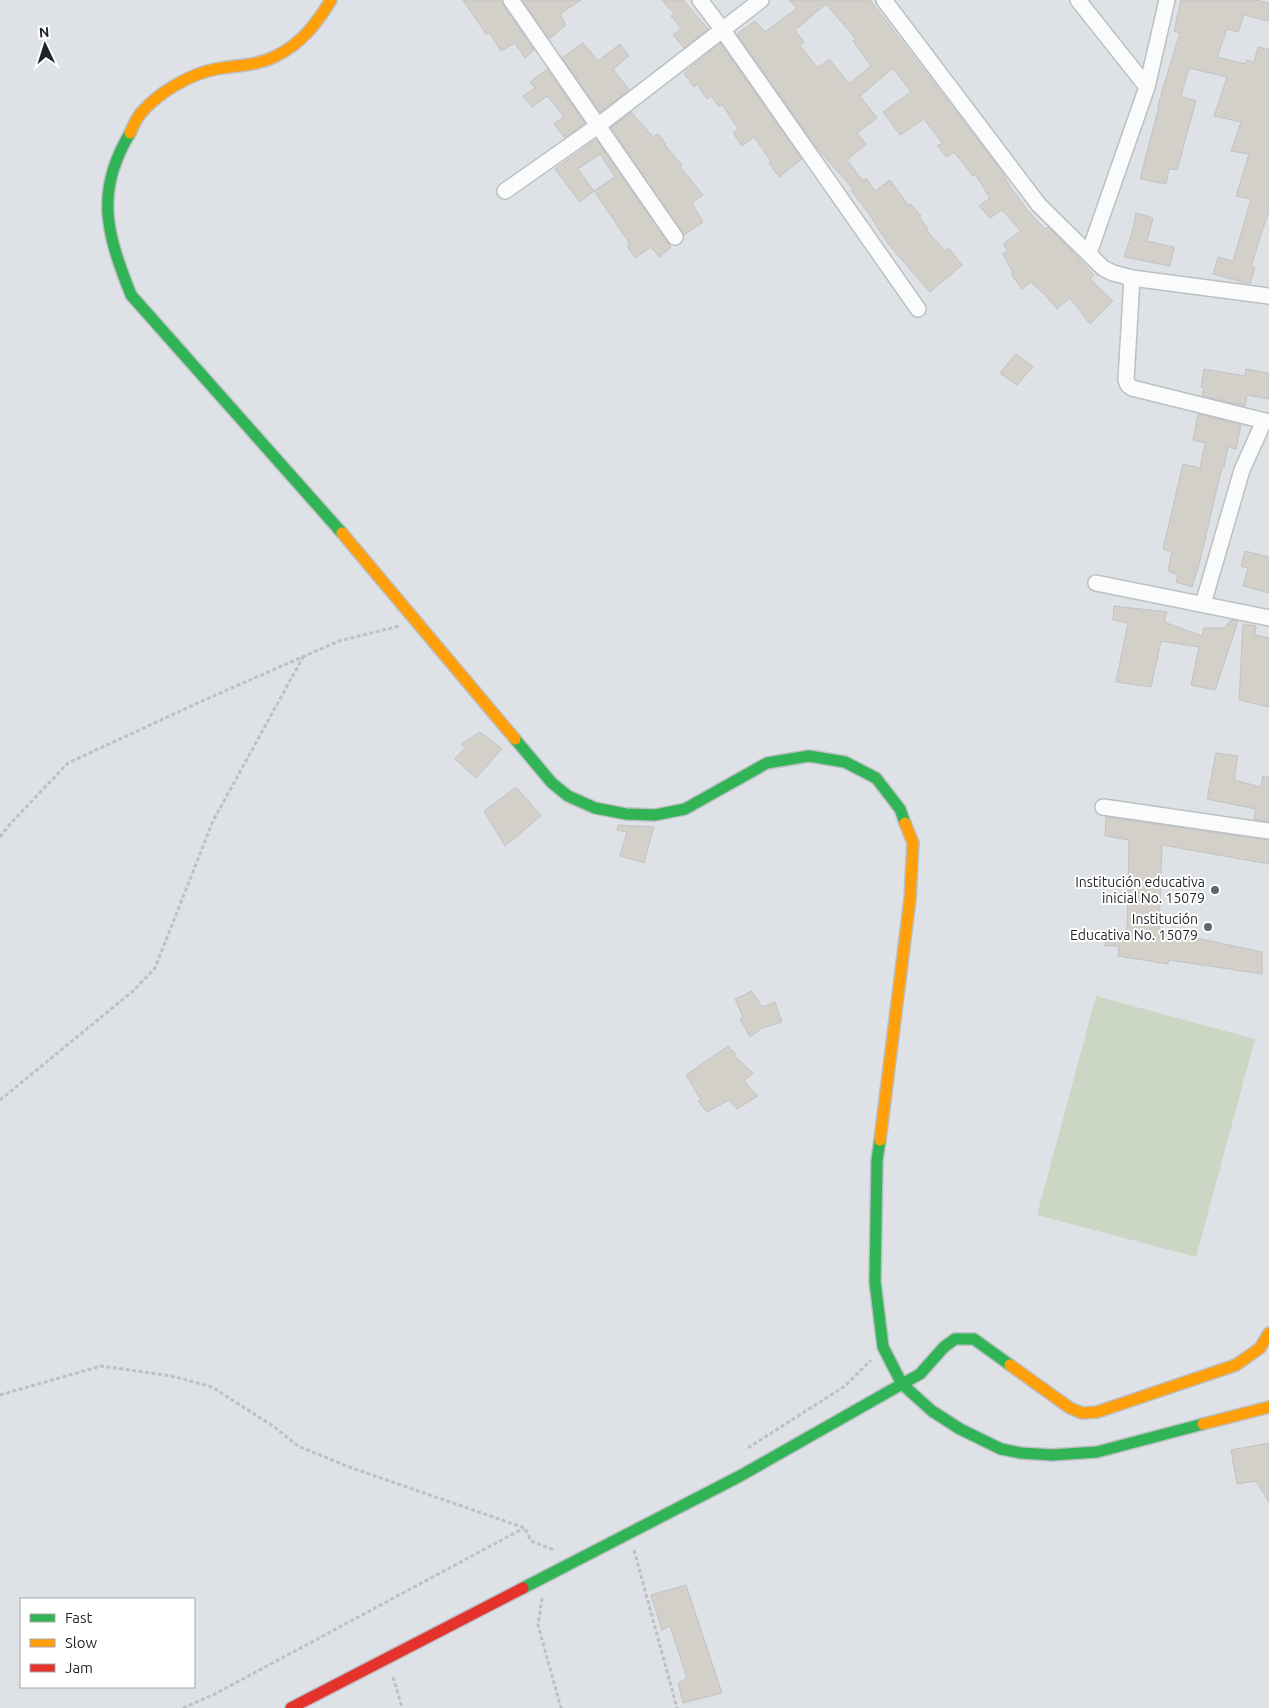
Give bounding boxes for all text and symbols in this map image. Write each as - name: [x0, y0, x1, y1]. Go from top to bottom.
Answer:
- north arrow: [20, 20, 70, 70]
- text: N: [38, 24, 50, 40]
- place label: Institución educativa inicial No. 15079: [1075, 874, 1205, 906]
- marker: Institución educativa inicial No. 15079: [1209, 884, 1221, 896]
- place label: Institución Educativa No. 15079: [1070, 911, 1198, 943]
- marker: Institución Educativa No. 15079: [1202, 921, 1214, 933]
- legend: [20, 1598, 195, 1688]
- text: Fast: [65, 1609, 93, 1626]
- text: Slow: [65, 1634, 98, 1651]
- text: Jam: [65, 1659, 93, 1676]

